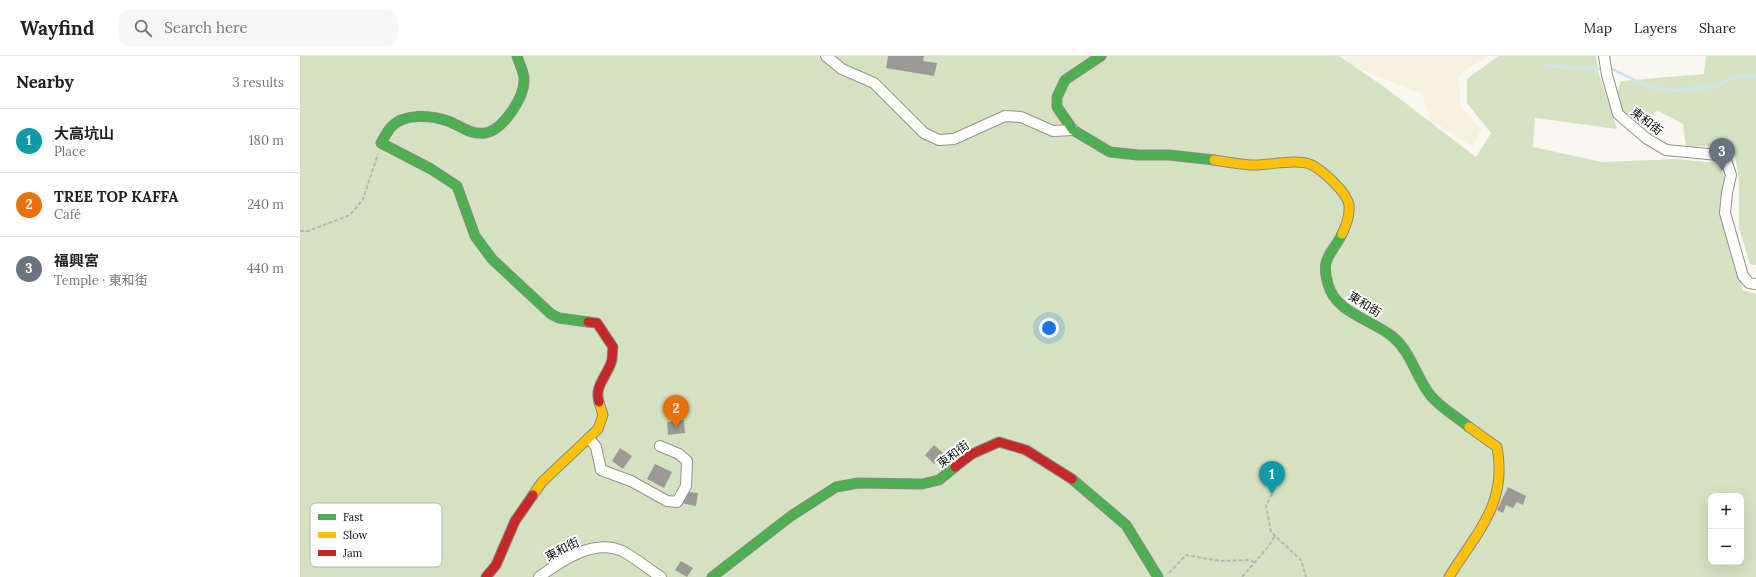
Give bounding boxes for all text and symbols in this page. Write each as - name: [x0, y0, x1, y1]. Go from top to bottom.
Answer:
- search box: [118, 10, 398, 46]
- text: Wayfind: [20, 16, 94, 40]
- icon: search: [132, 17, 154, 39]
- text: Search here: [164, 18, 248, 37]
- text: Map: [1584, 19, 1612, 37]
- text: Layers: [1634, 19, 1677, 37]
- text: Share: [1699, 19, 1736, 37]
- text: Nearby: [16, 71, 74, 93]
- text: 3 results: [232, 74, 284, 91]
- street label: 東和街: [1628, 104, 1666, 138]
- text: 大高坑山: [54, 124, 114, 143]
- text: 1: [26, 132, 32, 149]
- text: 180 m: [249, 132, 284, 149]
- pin: 3: [1709, 138, 1735, 171]
- text: Place: [54, 143, 86, 160]
- text: TREE TOP KAFFA: [54, 187, 178, 206]
- text: 2: [26, 196, 32, 213]
- text: 240 m: [247, 196, 284, 213]
- text: Café: [54, 206, 81, 223]
- text: 福興宮: [54, 251, 99, 270]
- text: 3: [25, 260, 33, 277]
- text: 440 m: [247, 260, 284, 277]
- text: Temple · 東和街: [54, 272, 148, 289]
- street label: 東和街: [1346, 288, 1384, 320]
- your location: [1039, 318, 1059, 338]
- pin: 2: [663, 395, 689, 428]
- street label: 東和街: [934, 437, 972, 471]
- pin: 1: [1259, 461, 1285, 494]
- map controls: [1708, 493, 1744, 565]
- button: +: [1708, 493, 1744, 529]
- legend: [310, 503, 442, 567]
- text: Fast: [343, 510, 364, 524]
- text: Slow: [343, 528, 368, 542]
- button: −: [1708, 529, 1744, 565]
- street label: 東和街: [543, 534, 581, 564]
- text: Jam: [342, 546, 363, 560]

